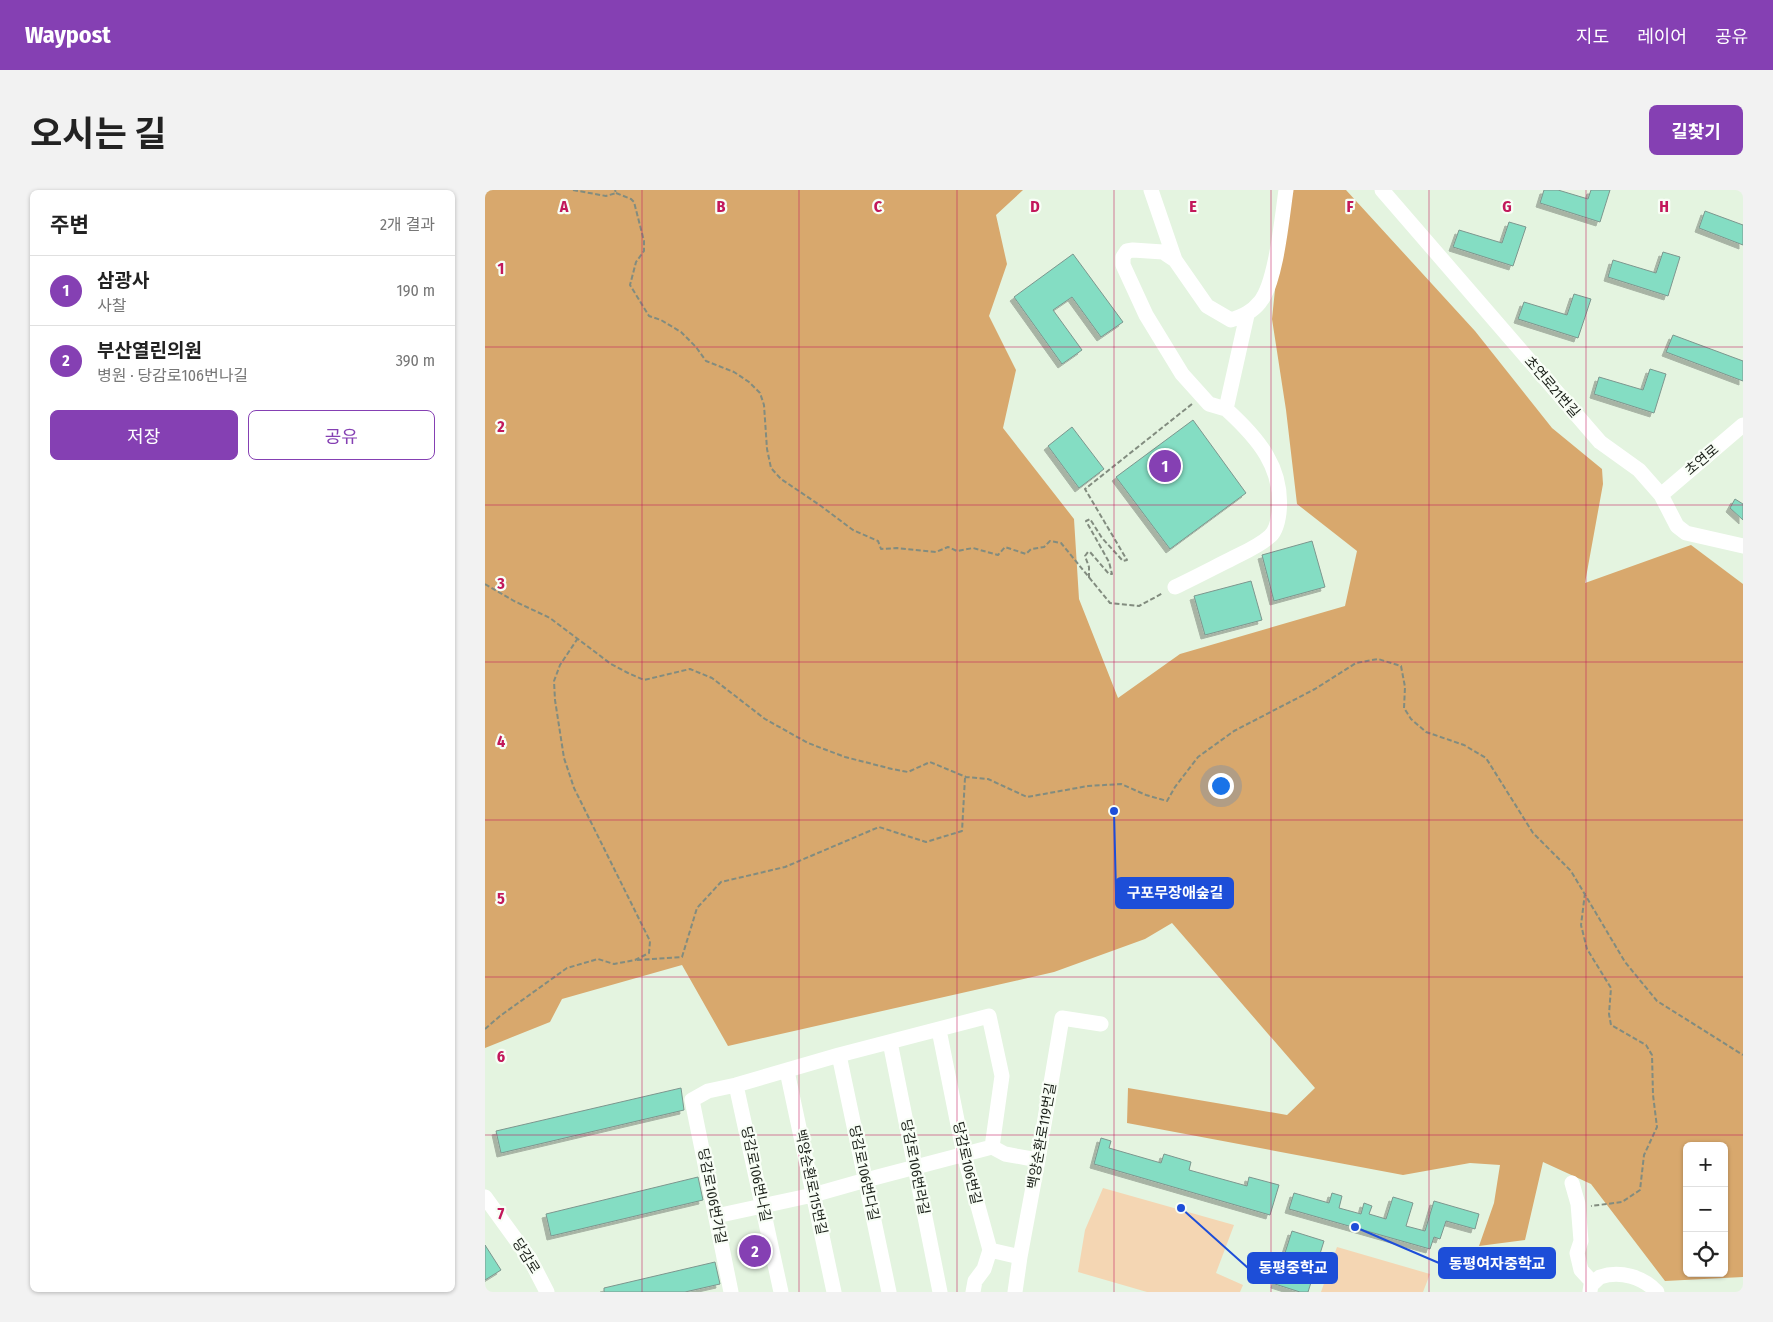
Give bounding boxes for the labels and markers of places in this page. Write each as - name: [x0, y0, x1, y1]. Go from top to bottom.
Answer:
- pin: 1: [1149, 447, 1181, 485]
- callout: 구포무장애숲길: [1116, 878, 1233, 908]
- pin: 2: [739, 1232, 771, 1270]
- callout: 동평여자중학교: [1439, 1248, 1555, 1278]
- callout: 동평중학교: [1248, 1253, 1337, 1283]

